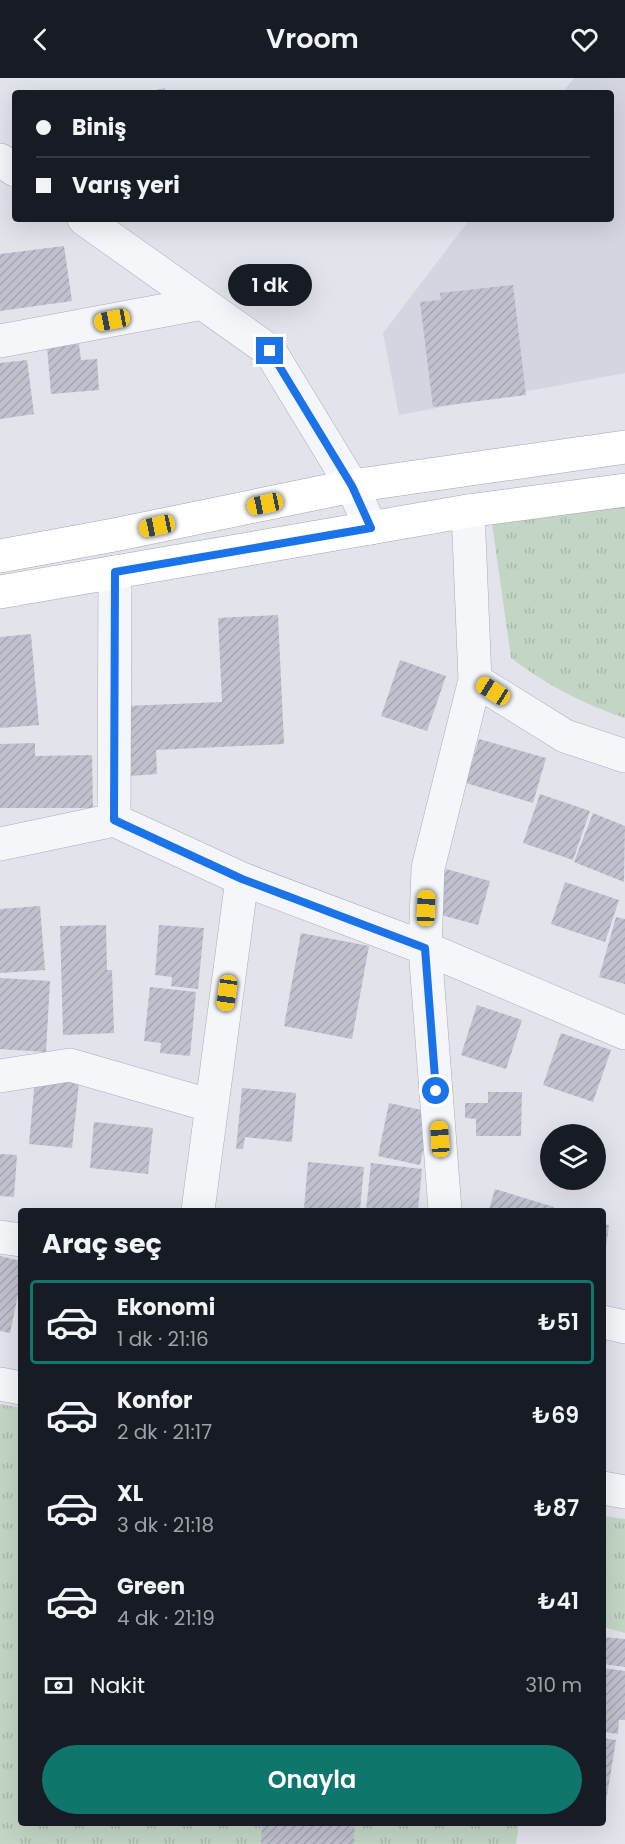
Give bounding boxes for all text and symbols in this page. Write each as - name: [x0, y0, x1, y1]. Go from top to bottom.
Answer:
- text: Vroom: [266, 20, 359, 57]
- icon: back: [24, 23, 57, 56]
- icon: heart: [568, 23, 601, 56]
- text: Biniş: [72, 112, 127, 143]
- text: Varış yeri: [72, 170, 180, 201]
- callout: 1 dk: [228, 264, 312, 306]
- text: 1 dk: [251, 271, 289, 299]
- car: [93, 308, 131, 332]
- route end: [256, 337, 283, 364]
- car: [246, 491, 284, 517]
- car: [138, 513, 176, 539]
- car: [473, 674, 513, 708]
- car: [416, 890, 436, 926]
- car: [216, 974, 238, 1012]
- route start: [422, 1077, 449, 1104]
- car: [430, 1120, 450, 1158]
- map controls: [540, 1124, 606, 1190]
- button: layers: [540, 1124, 606, 1190]
- text: Araç seç: [42, 1225, 162, 1262]
- text: Ekonomi: [117, 1292, 215, 1323]
- icon: car: [45, 1295, 99, 1349]
- text: ₺51: [538, 1307, 579, 1338]
- text: 1 dk · 21:16: [117, 1325, 209, 1353]
- text: Konfor: [117, 1385, 193, 1416]
- icon: car: [45, 1388, 99, 1442]
- text: ₺69: [533, 1400, 579, 1431]
- text: 2 dk · 21:17: [117, 1418, 212, 1446]
- text: XL: [117, 1478, 143, 1509]
- icon: car: [45, 1481, 99, 1535]
- text: ₺87: [534, 1493, 579, 1524]
- text: 3 dk · 21:18: [117, 1511, 214, 1539]
- text: Green: [117, 1571, 185, 1602]
- icon: car: [45, 1574, 99, 1628]
- text: ₺41: [538, 1586, 579, 1617]
- text: 4 dk · 21:19: [117, 1604, 215, 1632]
- icon: cash: [42, 1669, 75, 1702]
- text: Nakit: [90, 1670, 145, 1701]
- text: 310 m: [525, 1671, 582, 1699]
- button: Onayla: [42, 1745, 582, 1814]

